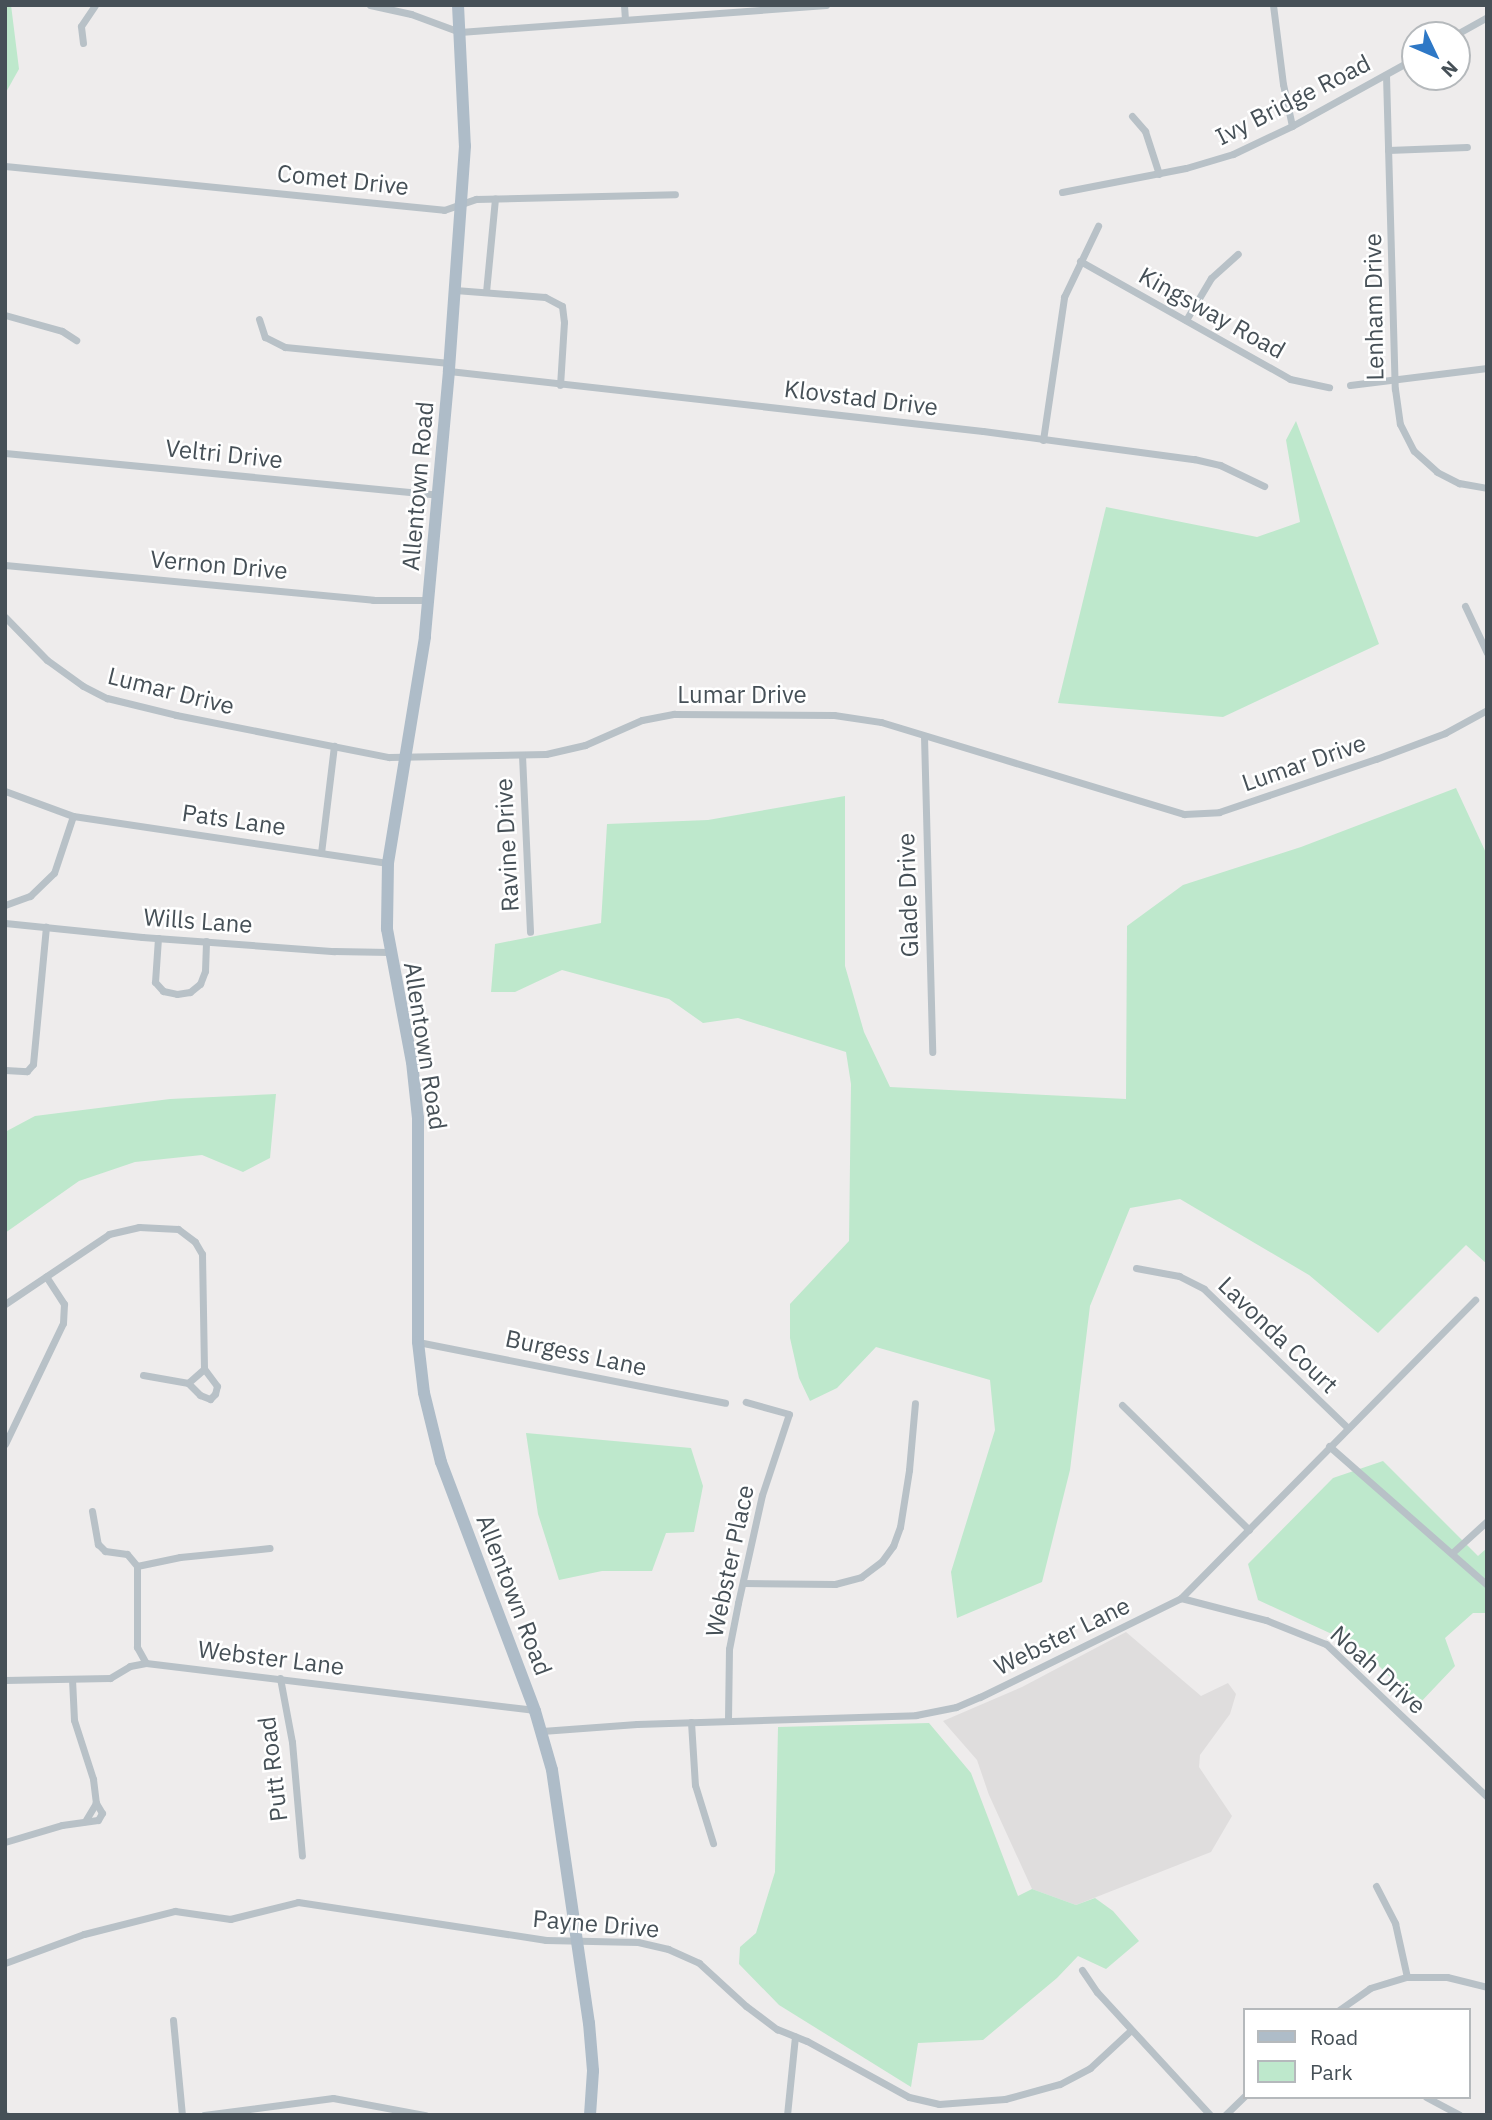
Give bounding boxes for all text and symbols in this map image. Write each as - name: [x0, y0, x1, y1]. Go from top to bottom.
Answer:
- north arrow: [1401, 21, 1471, 91]
- street label: Ivy Bridge Road: [1211, 49, 1375, 151]
- text: N: [1436, 56, 1463, 82]
- street label: Comet Drive: [276, 159, 410, 201]
- street label: Lenham Drive: [1358, 233, 1390, 381]
- street label: Kingsway Road: [1134, 261, 1290, 365]
- street label: Klovstad Drive: [782, 374, 940, 422]
- street label: Allentown Road: [396, 400, 440, 572]
- street label: Veltri Drive: [164, 434, 284, 474]
- street label: Vernon Drive: [149, 545, 289, 585]
- street label: Lumar Drive: [105, 661, 237, 721]
- street label: Lumar Drive: [677, 681, 807, 709]
- street label: Lumar Drive: [1238, 728, 1370, 798]
- street label: Ravine Drive: [489, 777, 525, 913]
- street label: Pats Lane: [180, 798, 288, 842]
- street label: Glade Drive: [891, 832, 925, 958]
- street label: Wills Lane: [142, 903, 254, 939]
- street label: Allentown Road: [398, 960, 452, 1132]
- street label: Lavonda Court: [1212, 1271, 1344, 1399]
- street label: Burgess Lane: [503, 1324, 649, 1382]
- street label: Webster Place: [700, 1482, 760, 1640]
- street label: Allentown Road: [470, 1511, 558, 1679]
- street label: Webster Lane: [990, 1591, 1134, 1681]
- street label: Noah Drive: [1324, 1620, 1432, 1720]
- street label: Webster Lane: [196, 1635, 346, 1681]
- street label: Putt Road: [252, 1715, 294, 1823]
- street label: Payne Drive: [531, 1904, 661, 1944]
- legend: [1244, 2008, 1471, 2099]
- text: Road: [1310, 2023, 1358, 2051]
- text: Park: [1310, 2058, 1353, 2086]

